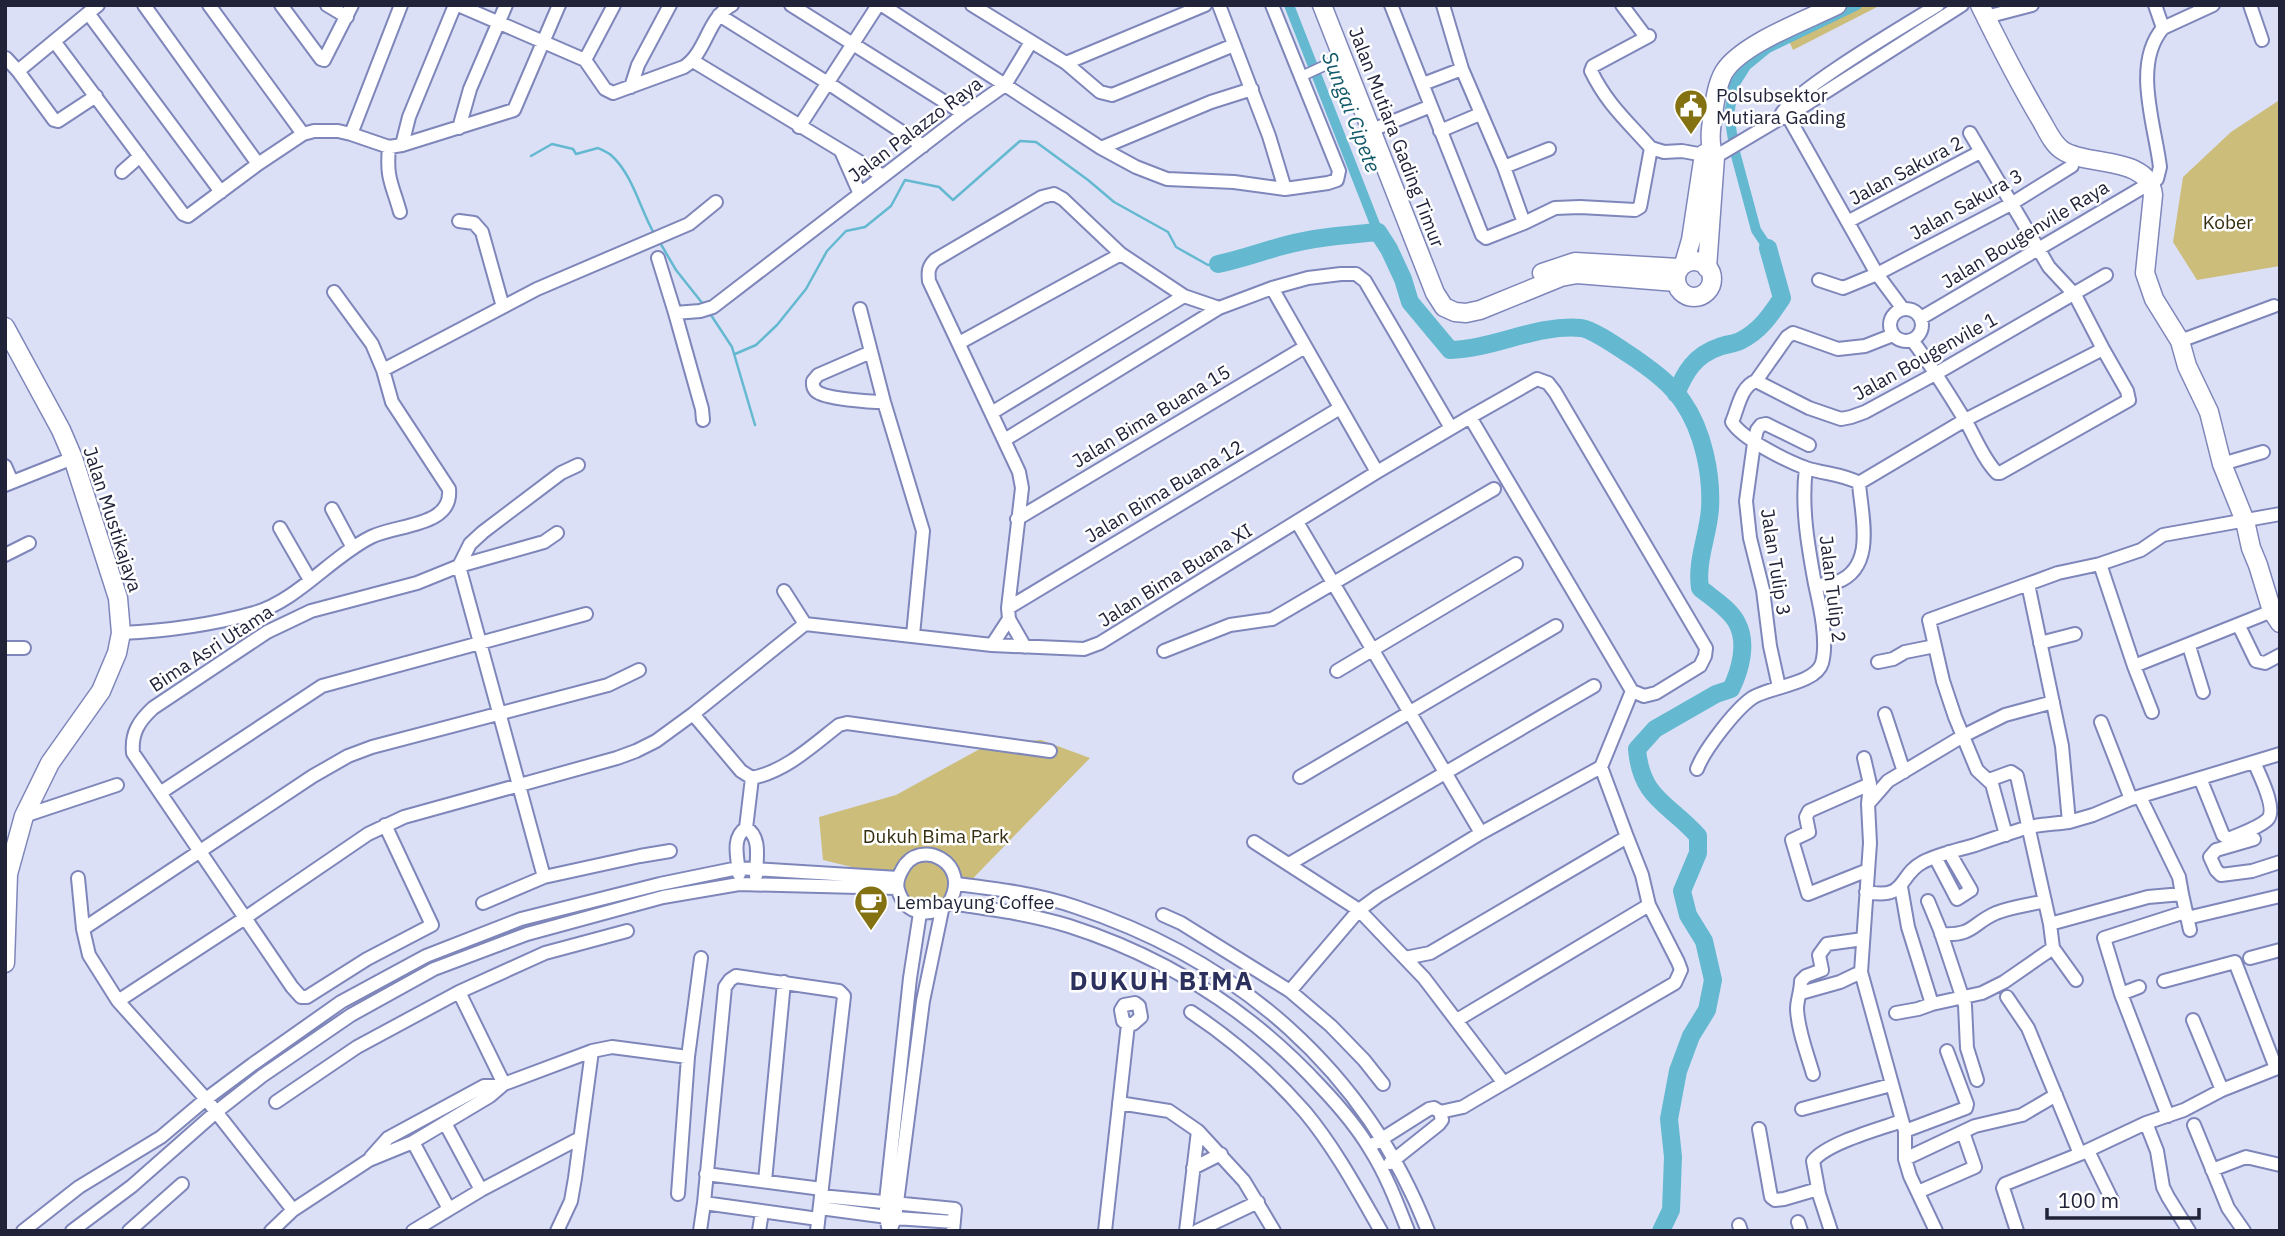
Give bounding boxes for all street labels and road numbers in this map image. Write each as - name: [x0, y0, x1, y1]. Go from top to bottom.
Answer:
- street label: Jalan Mutiara Gading Timur: [1344, 23, 1450, 251]
- street label: Jalan Palazzo Raya: [843, 71, 987, 187]
- street label: Jalan Sakura 2: [1845, 130, 1967, 210]
- street label: Jalan Sakura 3: [1905, 163, 2027, 245]
- street label: Jalan Bougenvile Raya: [1937, 175, 2113, 293]
- street label: Jalan Bougenvile 1: [1849, 307, 2001, 405]
- street label: Jalan Bima Buana 15: [1068, 359, 1234, 473]
- street label: Jalan Bima Buana 12: [1081, 434, 1247, 548]
- street label: Jalan Mustikajaya: [78, 443, 148, 595]
- street label: Jalan Tulip 3: [1756, 507, 1796, 617]
- street label: Jalan Bima Buana XI: [1094, 518, 1256, 632]
- street label: Jalan Tulip 2: [1815, 534, 1851, 644]
- street label: Bima Asri Utama: [145, 599, 277, 697]

